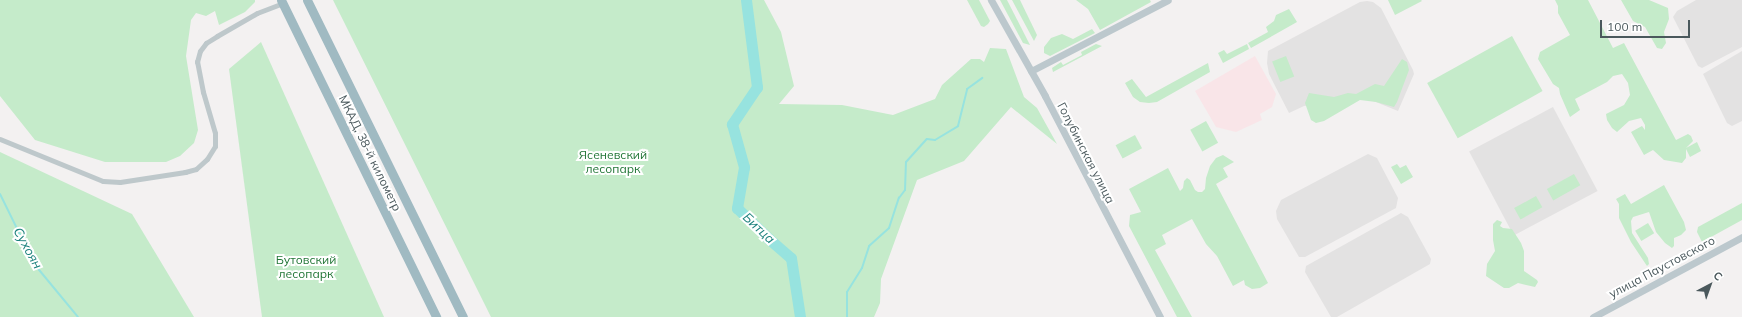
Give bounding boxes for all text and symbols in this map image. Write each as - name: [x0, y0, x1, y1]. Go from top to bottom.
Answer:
- scale bar: [1602, 12, 1692, 38]
- text: 100 m: [1607, 19, 1642, 34]
- street label: МКАД, 38-й километр: [336, 93, 404, 213]
- street label: Голубинская улица: [1054, 100, 1118, 206]
- park label: Ясеневский лесопарк: [579, 148, 647, 176]
- water label: Битца: [740, 209, 778, 247]
- water label: Сухоян: [10, 225, 46, 271]
- street label: улица Паустовского: [1607, 233, 1717, 301]
- park label: Бутовский лесопарк: [276, 253, 336, 281]
- north arrow: [1690, 265, 1730, 305]
- text: С: [1710, 268, 1725, 284]

